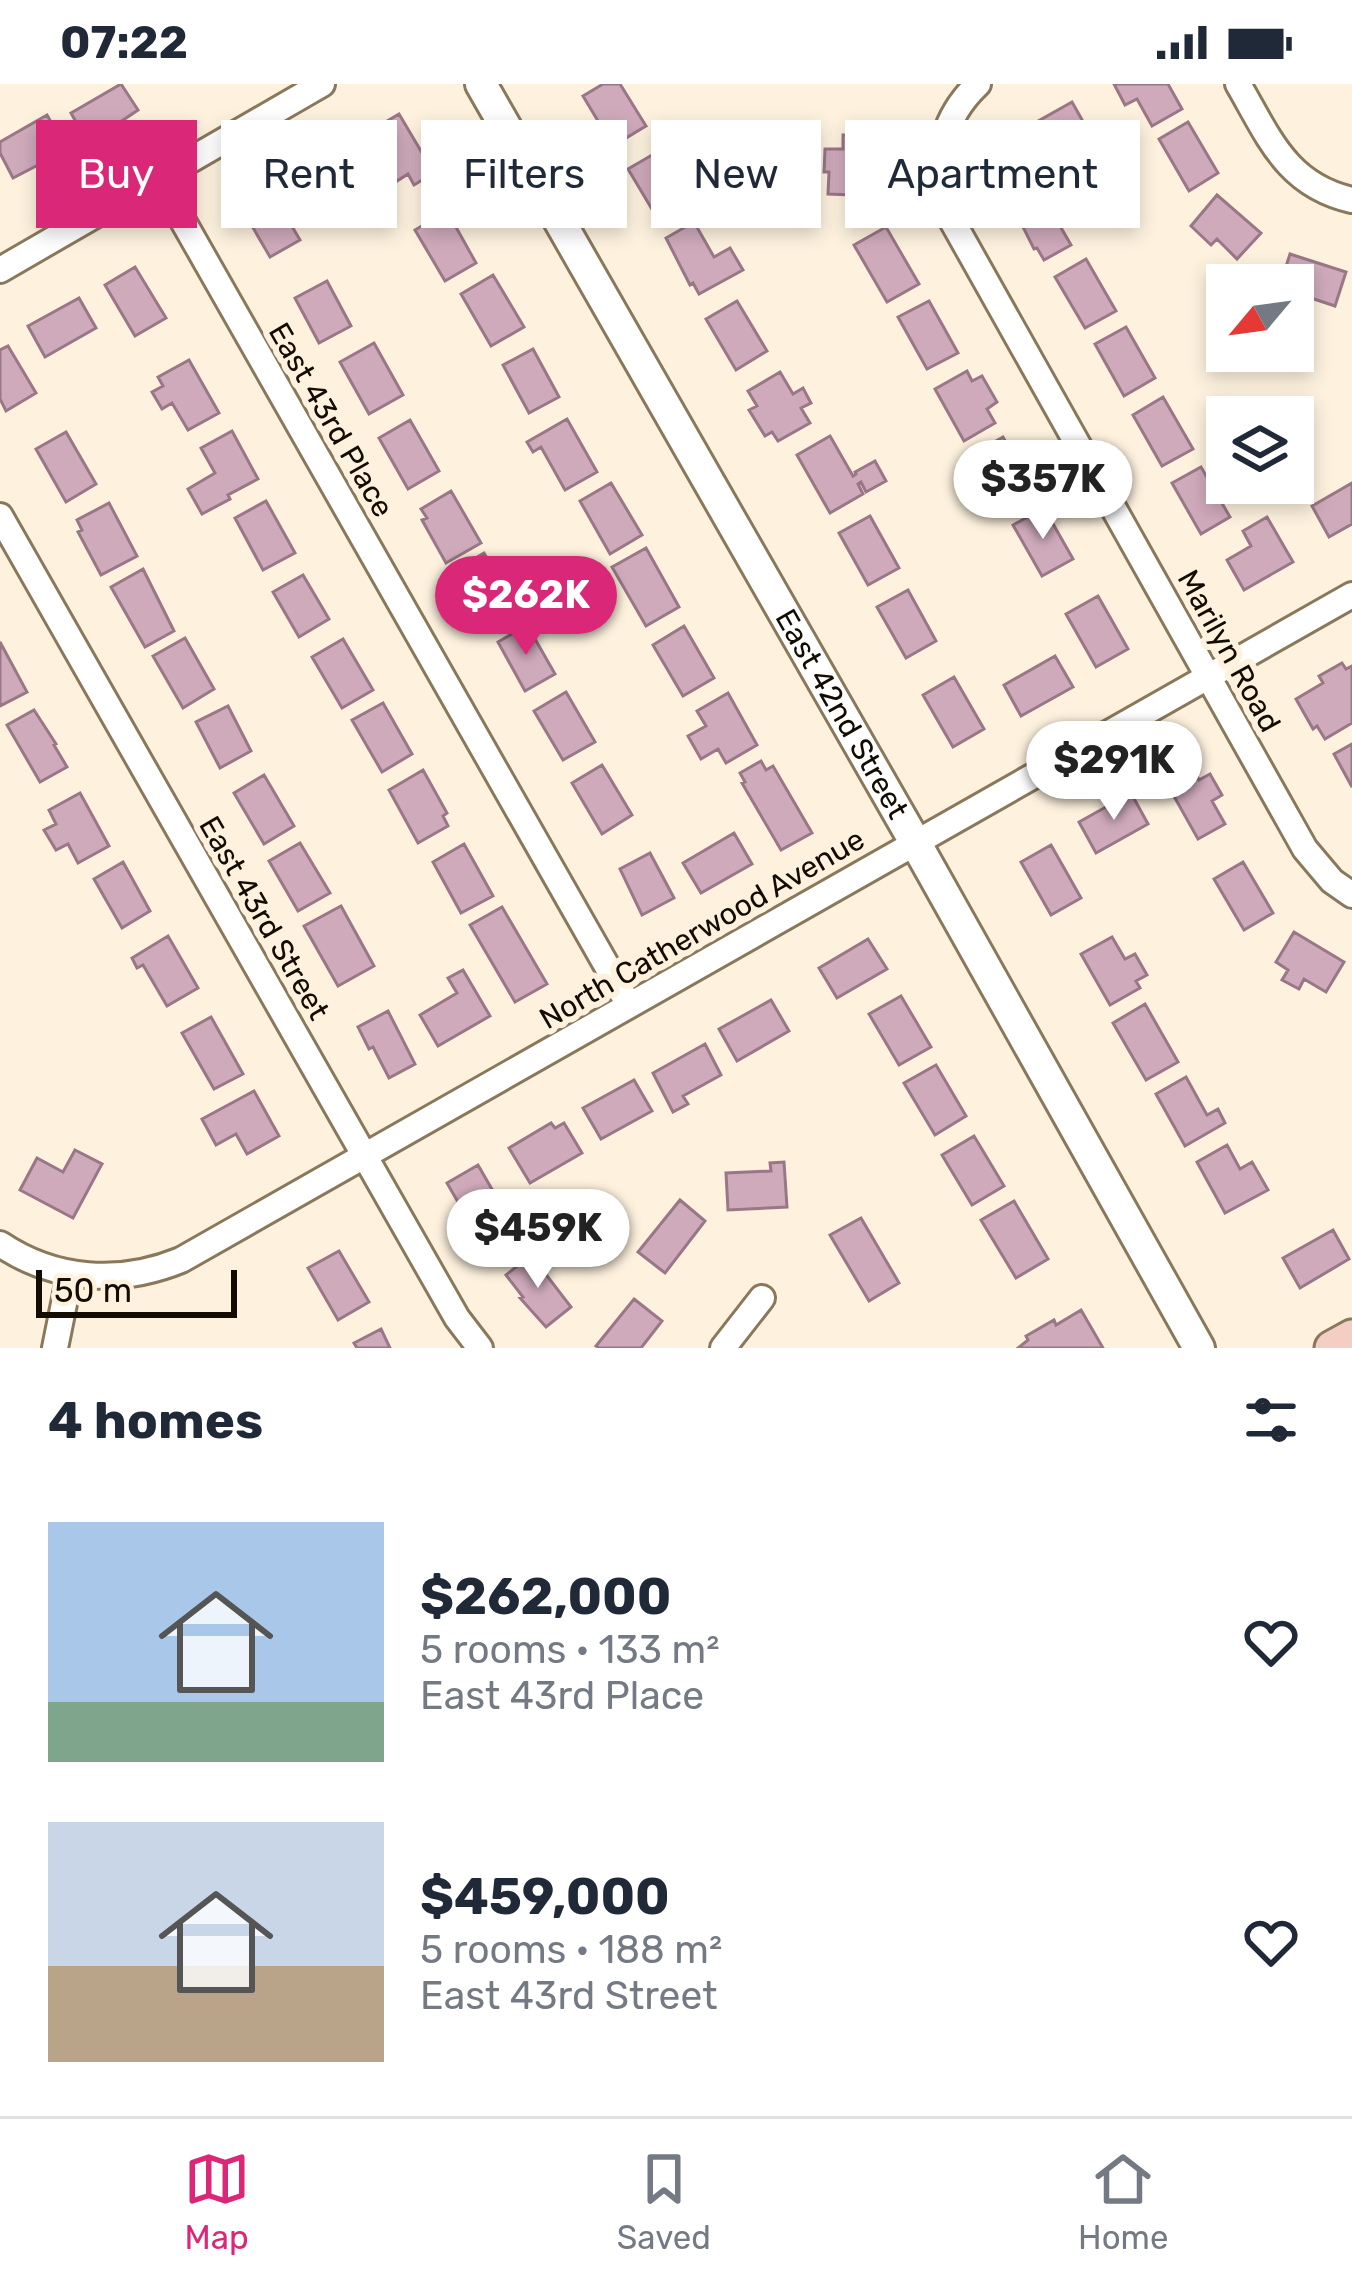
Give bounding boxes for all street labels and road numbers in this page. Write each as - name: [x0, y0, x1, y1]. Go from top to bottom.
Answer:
- street label: East 43rd Place: [261, 316, 401, 524]
- street label: Marilyn Road: [1170, 564, 1288, 738]
- street label: East 42nd Street: [768, 603, 916, 825]
- street label: East 43rd Street: [191, 810, 337, 1026]
- street label: North Catherwood Avenue: [533, 821, 871, 1037]

